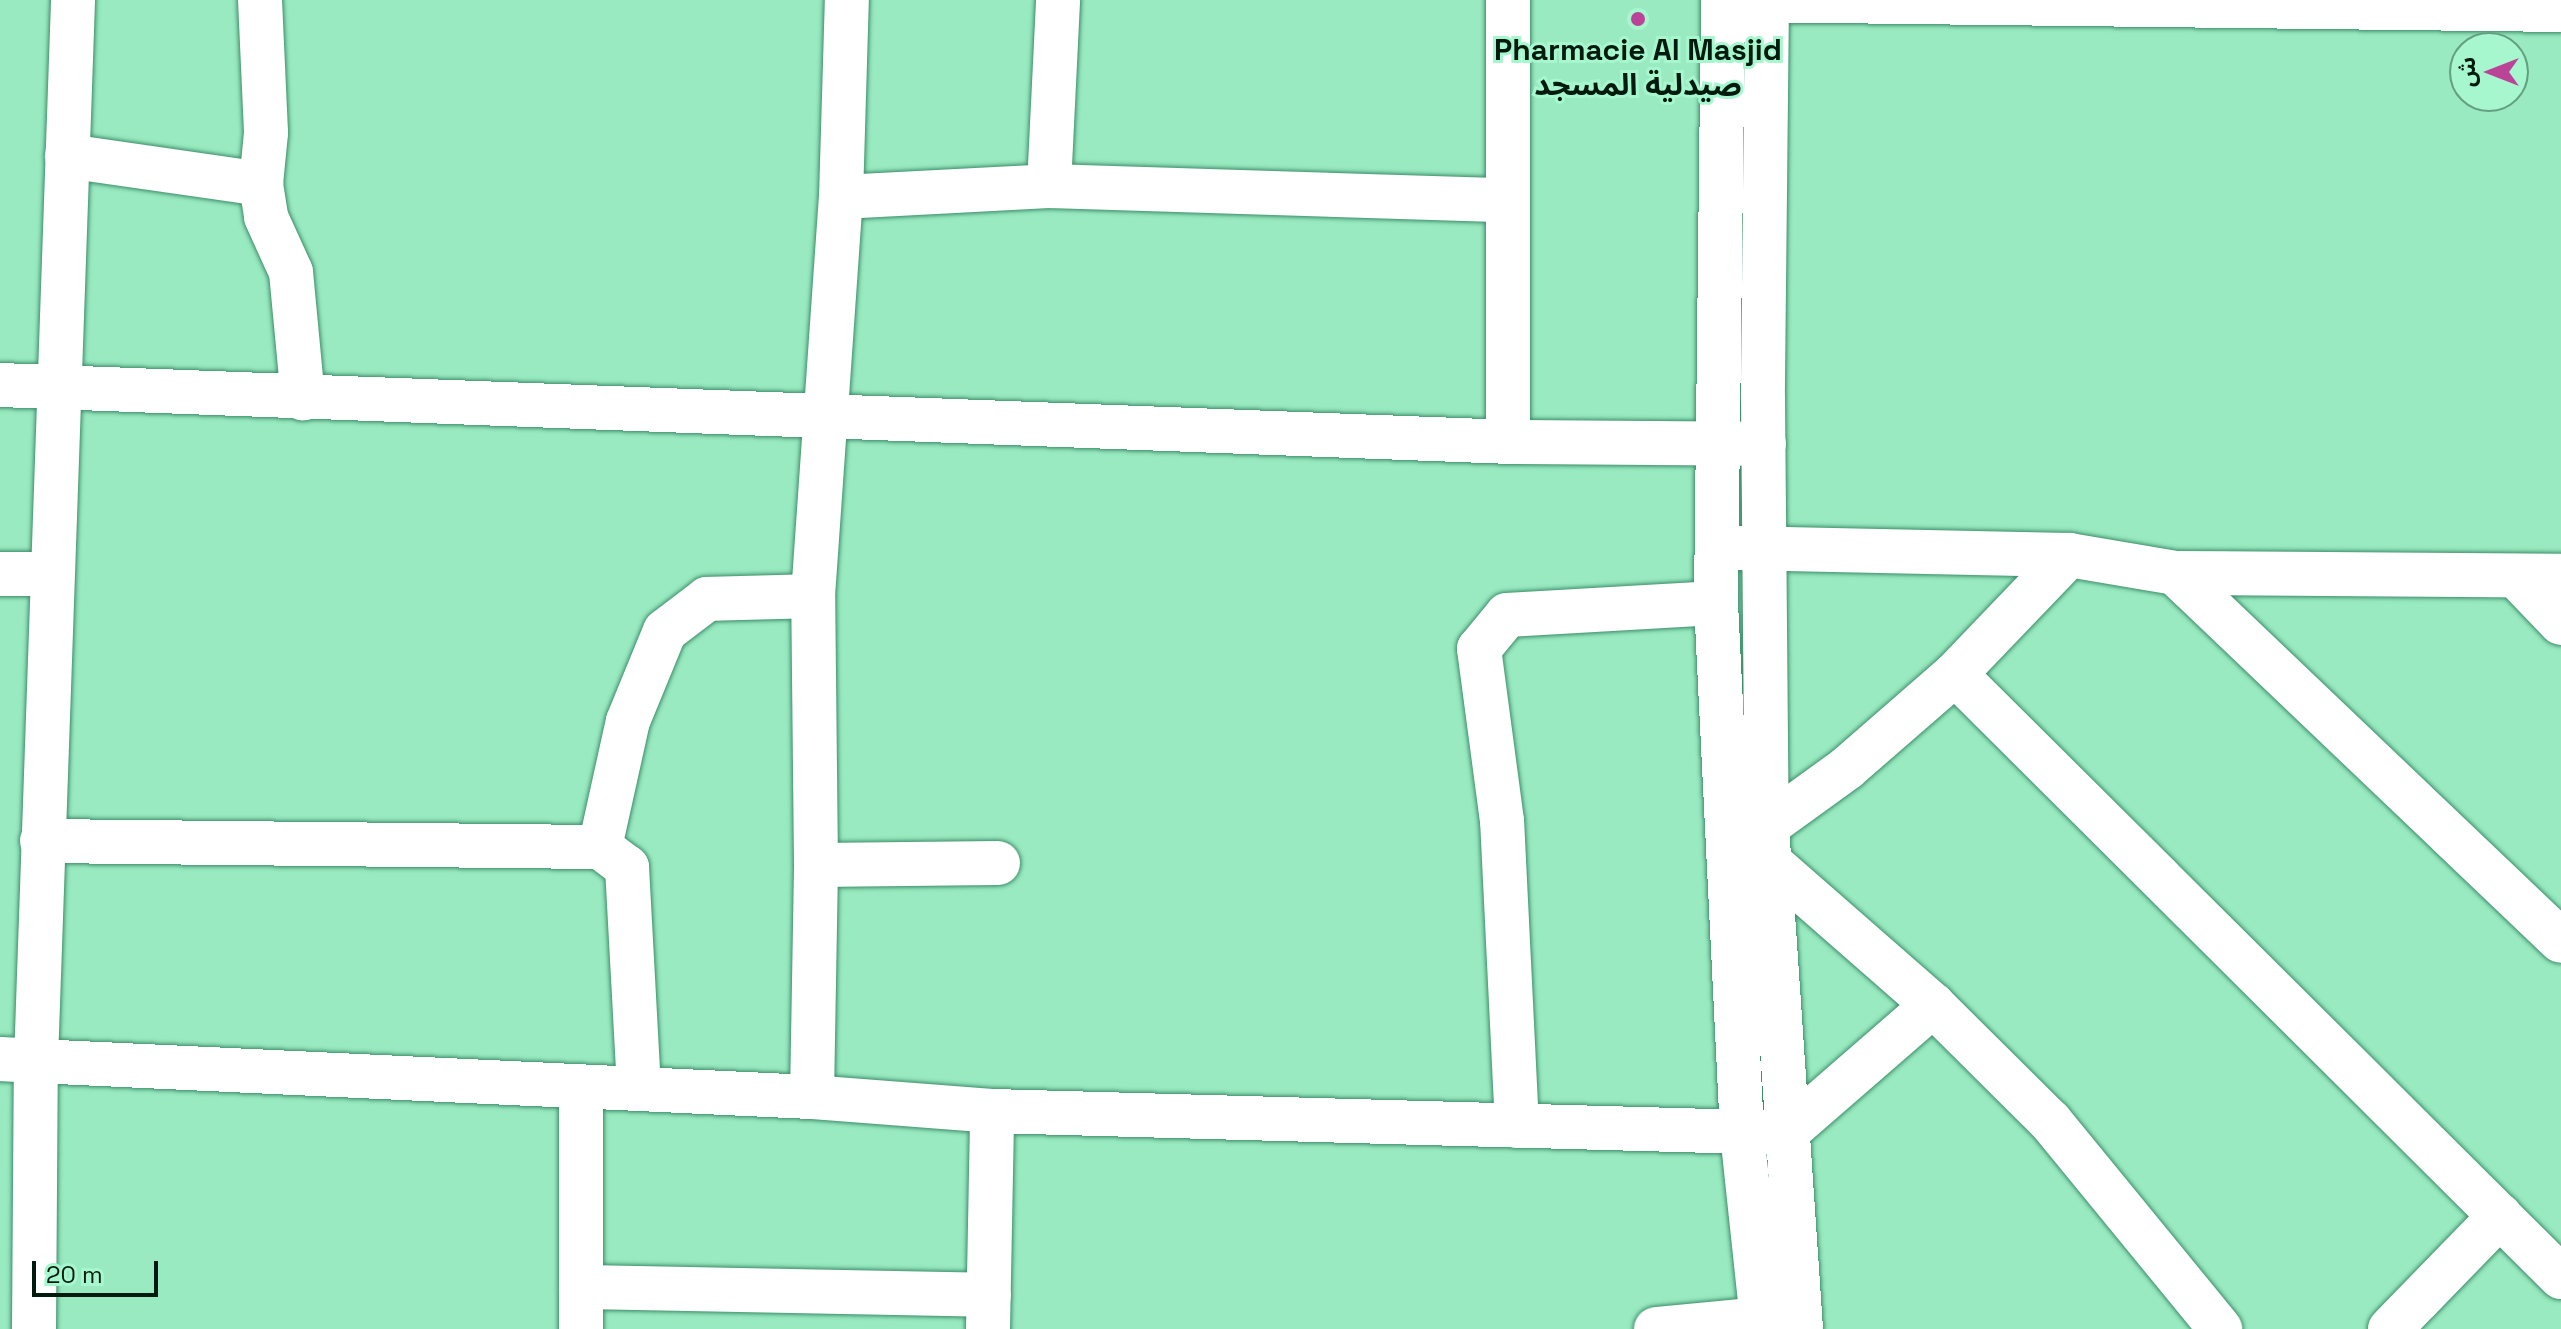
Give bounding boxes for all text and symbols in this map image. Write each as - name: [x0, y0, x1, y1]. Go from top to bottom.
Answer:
- marker: Pharmacie Al Masjid صيدلية المسجد: [1629, 10, 1647, 28]
- place label: Pharmacie Al Masjid صيدلية المسجد: [1494, 32, 1782, 102]
- north arrow: [2449, 32, 2529, 112]
- text: ش: [2453, 57, 2481, 87]
- scale bar: [36, 1245, 162, 1295]
- text: 20 m: [46, 1259, 103, 1290]

